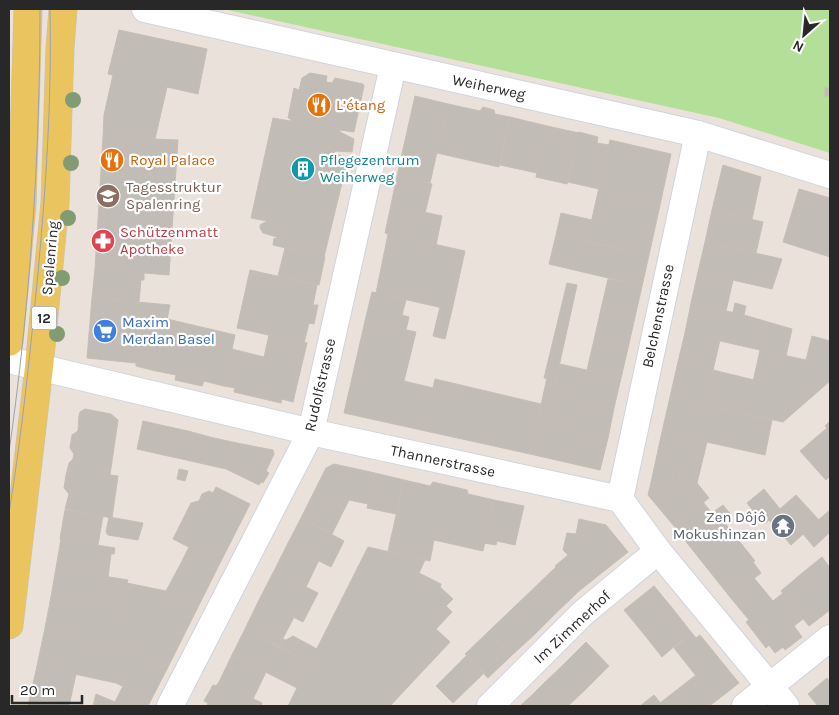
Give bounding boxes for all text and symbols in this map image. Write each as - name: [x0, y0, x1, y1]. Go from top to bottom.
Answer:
- north arrow: [779, 10, 829, 60]
- text: N: [790, 36, 807, 56]
- street label: Weiherweg: [451, 70, 528, 104]
- restaurant icon: L’étang: [306, 92, 332, 118]
- place label: L’étang: [336, 96, 386, 114]
- restaurant icon: Royal Palace: [99, 147, 125, 173]
- place label: Royal Palace: [130, 151, 215, 169]
- place label: Pflegezentrum Weiherweg: [320, 151, 420, 186]
- building icon: Pflegezentrum Weiherweg: [290, 156, 316, 182]
- place label: Tagesstruktur Spalenring: [126, 178, 222, 213]
- school or university icon: Tagesstruktur Spalenring: [95, 183, 121, 209]
- street label: Spalenring: [38, 220, 62, 296]
- place label: Schützenmatt Apotheke: [120, 223, 218, 258]
- pharmacy icon: Schützenmatt Apotheke: [90, 228, 116, 254]
- street label: Belchenstrasse: [638, 263, 678, 369]
- road number: 12: [32, 306, 56, 330]
- place label: Maxim Merdan Basel: [122, 313, 215, 348]
- supermarket icon: Maxim Merdan Basel: [92, 318, 118, 344]
- street label: Rudolfstrasse: [301, 337, 339, 433]
- street label: Thannerstrasse: [389, 441, 497, 481]
- place label: Zen Dôjô Mokushinzan: [673, 508, 766, 543]
- temple icon: Zen Dôjô Mokushinzan: [770, 513, 796, 539]
- street label: Im Zimmerhof: [530, 586, 615, 667]
- scale bar: [12, 672, 82, 704]
- text: 20 m: [20, 681, 55, 699]

